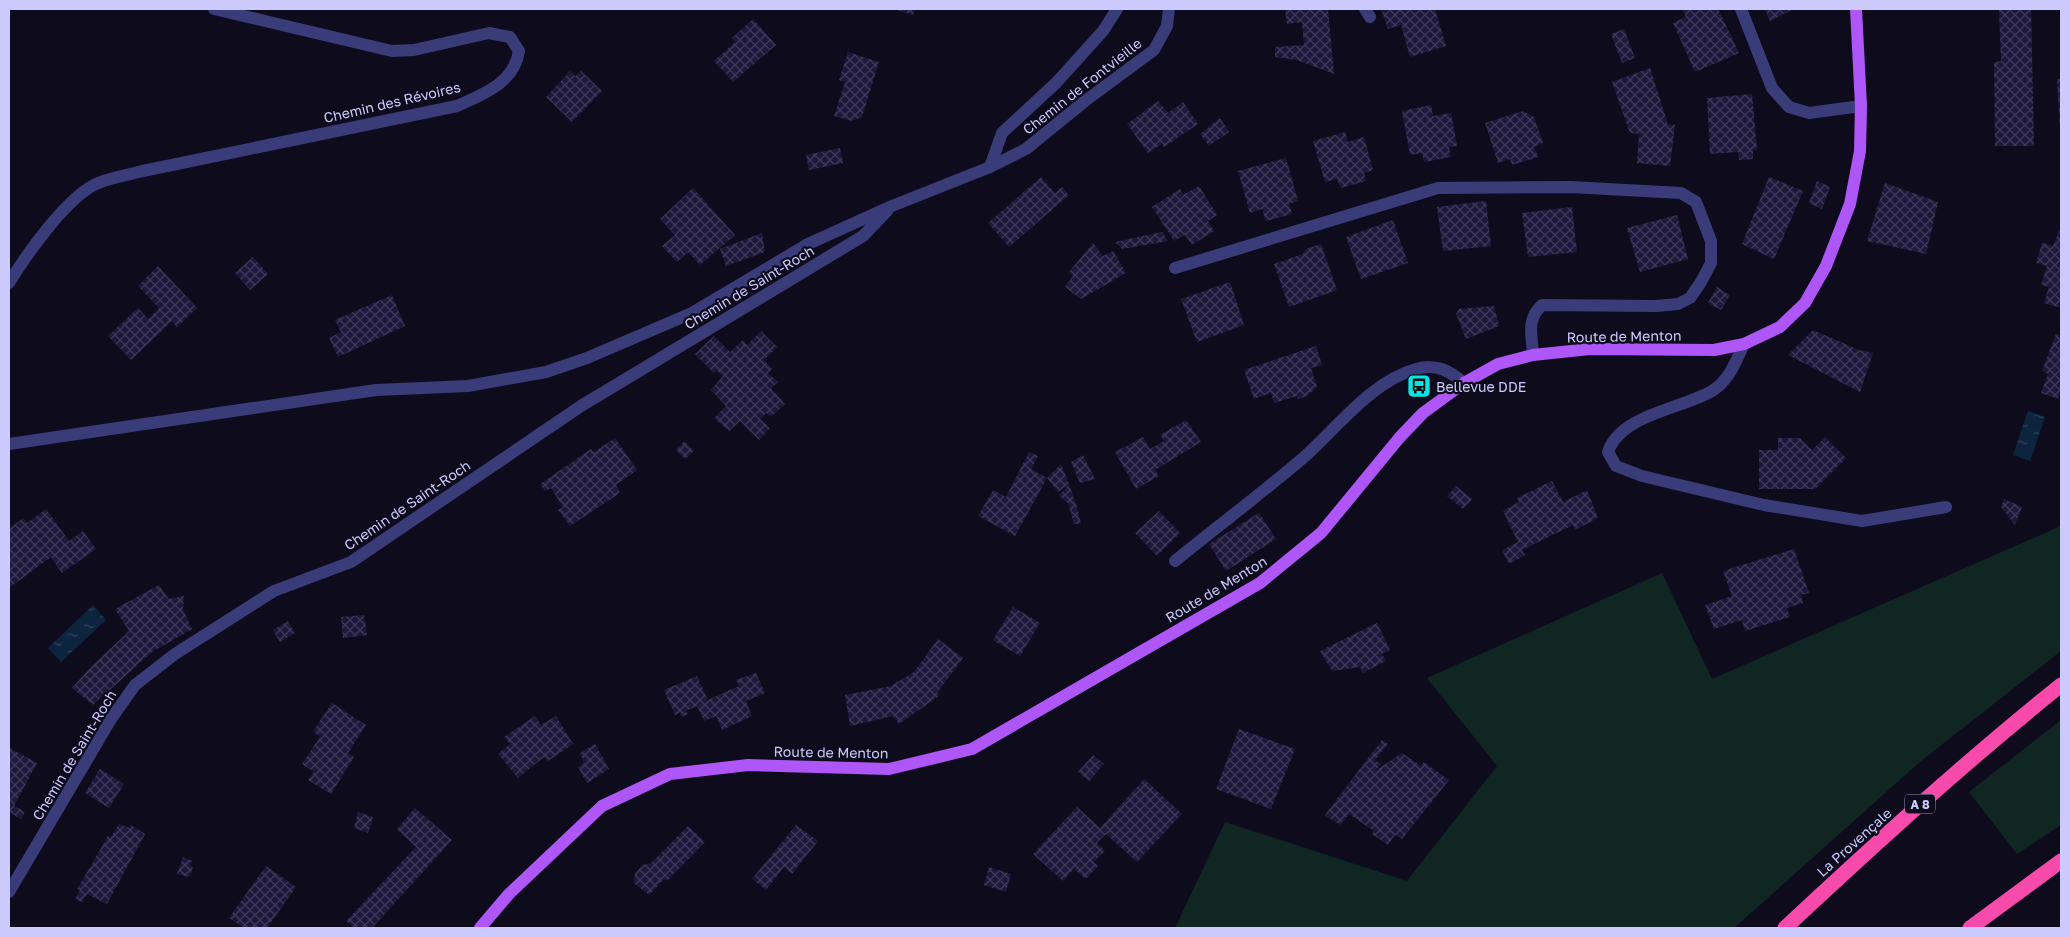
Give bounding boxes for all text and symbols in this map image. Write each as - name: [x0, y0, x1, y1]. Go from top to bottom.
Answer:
- street label: Chemin de Fontvieille: [1019, 34, 1145, 138]
- street label: Chemin des Révoires: [322, 78, 462, 126]
- street label: Chemin de Saint-Roch: [681, 241, 817, 333]
- street label: Route de Menton: [1566, 326, 1682, 346]
- bus stop icon: Bellevue DDE: [1406, 373, 1432, 399]
- place label: Bellevue DDE: [1436, 378, 1526, 395]
- street label: Chemin de Saint-Roch: [341, 456, 473, 554]
- street label: Route de Menton: [1162, 552, 1270, 626]
- street label: Chemin de Saint-Roch: [28, 687, 120, 823]
- street label: Route de Menton: [773, 742, 889, 762]
- road number: A 8: [1905, 794, 1935, 814]
- street label: La Provençale: [1813, 804, 1895, 880]

